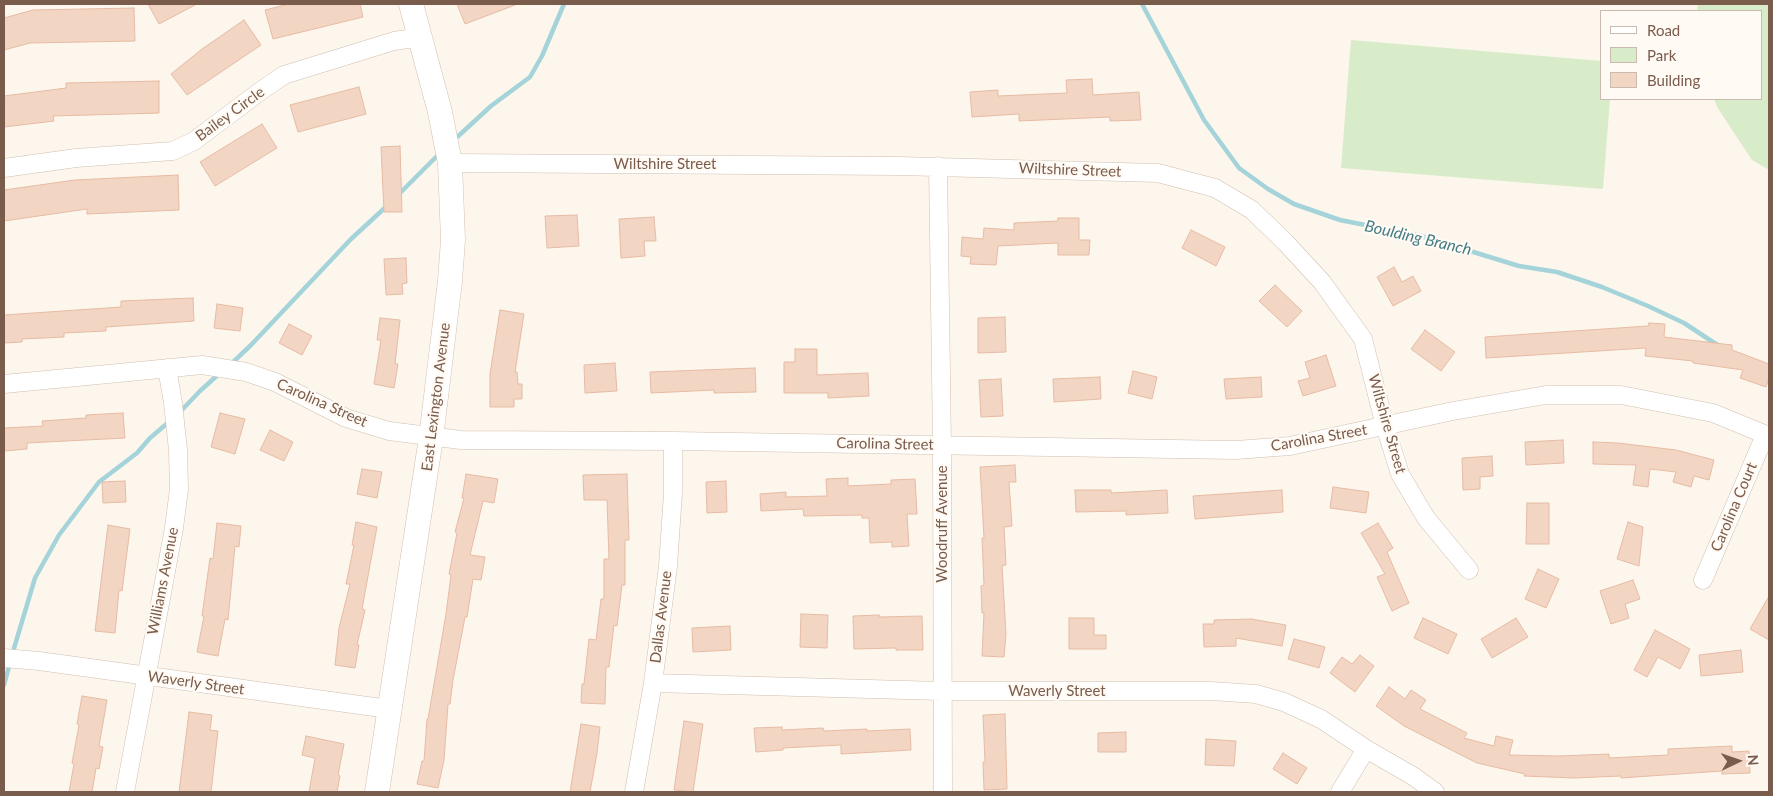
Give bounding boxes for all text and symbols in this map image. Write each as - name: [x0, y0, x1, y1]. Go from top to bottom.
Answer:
- legend: [1600, 10, 1763, 100]
- text: Road: [1647, 21, 1680, 39]
- text: Park: [1647, 46, 1676, 64]
- text: Building: [1647, 71, 1700, 89]
- street label: Bailey Circle: [192, 83, 268, 145]
- street label: Wiltshire Street: [614, 155, 716, 173]
- street label: Wiltshire Street: [1018, 159, 1122, 181]
- water label: Boulding Branch: [1363, 216, 1473, 260]
- street label: East Lexington Avenue: [418, 322, 454, 472]
- street label: Wiltshire Street: [1364, 372, 1410, 476]
- street label: Carolina Street: [274, 375, 370, 431]
- street label: Carolina Street: [1269, 421, 1369, 455]
- street label: Carolina Street: [836, 434, 934, 454]
- street label: Carolina Court: [1707, 460, 1761, 554]
- street label: Woodruff Avenue: [933, 465, 951, 583]
- street label: Williams Avenue: [144, 526, 182, 636]
- street label: Dallas Avenue: [646, 570, 676, 664]
- street label: Waverly Street: [146, 667, 246, 699]
- street label: Waverly Street: [1008, 682, 1106, 700]
- north arrow: [1713, 736, 1763, 786]
- text: N: [1745, 754, 1762, 766]

